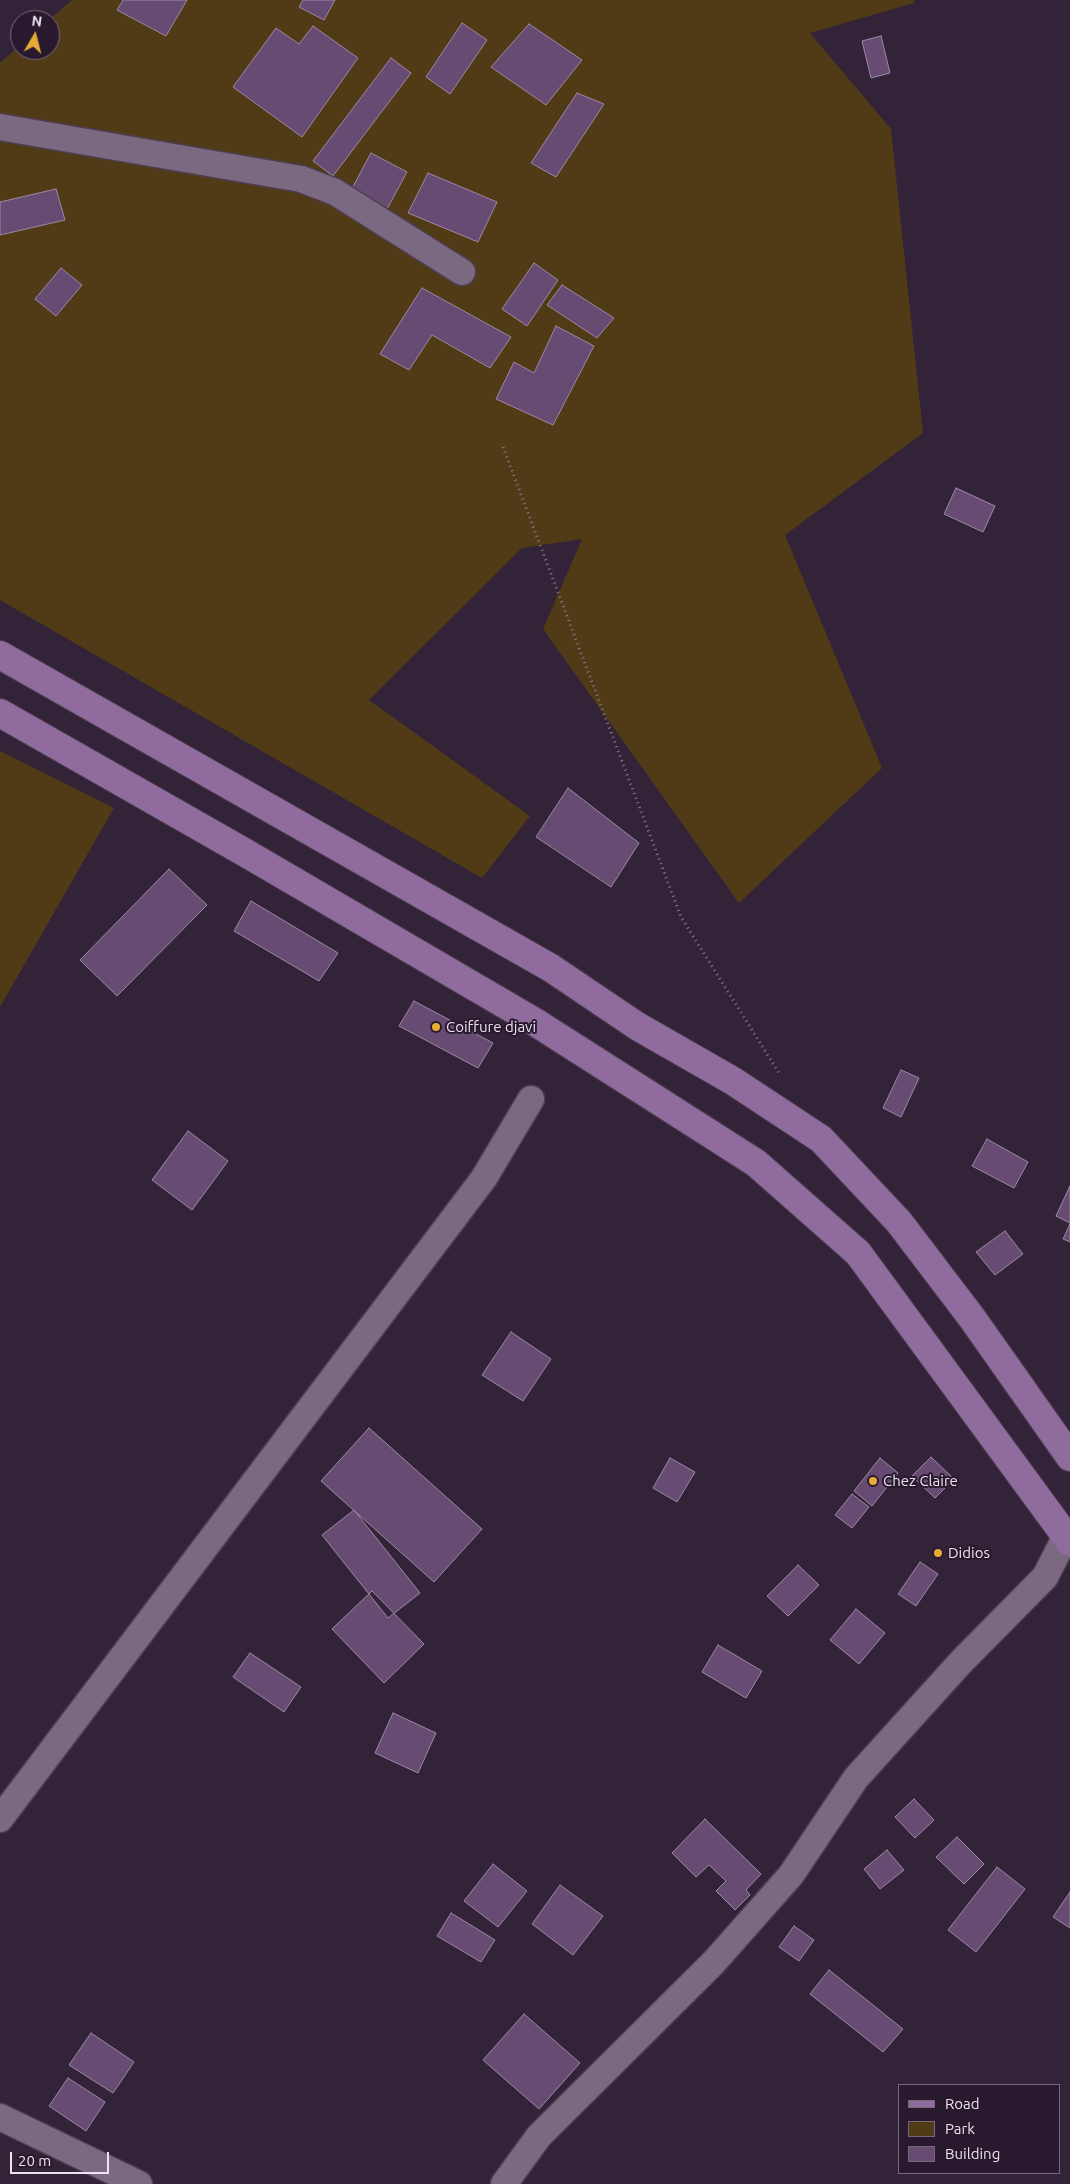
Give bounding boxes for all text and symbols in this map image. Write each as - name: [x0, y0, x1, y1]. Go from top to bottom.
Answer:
- north arrow: [10, 10, 60, 60]
- text: N: [31, 12, 43, 30]
- place label: Coiffure djavi: [446, 1018, 536, 1036]
- marker: Coiffure djavi: [430, 1021, 442, 1033]
- place label: Chez Claire: [883, 1472, 958, 1490]
- marker: Chez Claire: [867, 1475, 879, 1487]
- place label: Didios: [948, 1544, 990, 1562]
- marker: Didios: [932, 1547, 944, 1559]
- legend: [898, 2084, 1060, 2174]
- text: Road: [945, 2095, 980, 2112]
- text: Park: [945, 2120, 975, 2137]
- scale bar: [12, 2142, 111, 2174]
- text: Building: [945, 2145, 1000, 2162]
- text: 20 m: [18, 2152, 51, 2169]

